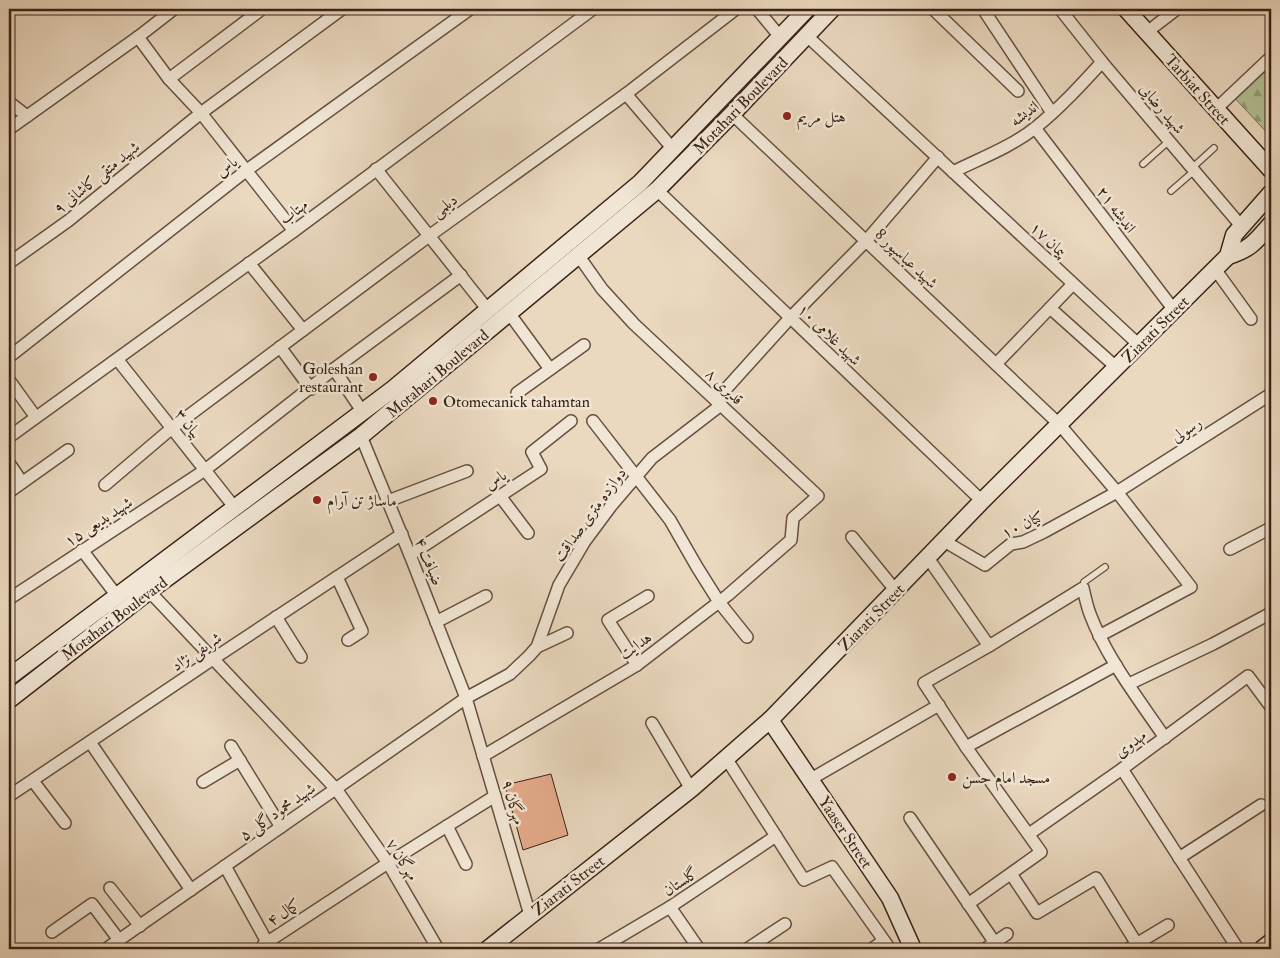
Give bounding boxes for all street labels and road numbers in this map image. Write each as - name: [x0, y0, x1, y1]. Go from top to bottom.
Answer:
- street label: Tarbiat Street: [1160, 50, 1234, 129]
- street label: Motahari Boulevard: [689, 53, 792, 159]
- street label: شهید رضایی: [1135, 79, 1189, 138]
- street label: اندیشه: [1006, 96, 1043, 131]
- street label: شهید متقی کاشانی ۹: [49, 137, 144, 219]
- street label: یاس: [212, 151, 242, 182]
- street label: اندیشه ۲۱: [1092, 182, 1140, 237]
- street label: دیلمی: [428, 190, 462, 223]
- street label: مهتاب: [275, 195, 312, 229]
- street label: پیمان ۱۷: [1026, 218, 1072, 263]
- street label: شهید عباسپور 8: [870, 225, 942, 294]
- street label: Ziarati Street: [1118, 292, 1193, 367]
- street label: شهید غلامی ۱۰: [793, 299, 865, 370]
- street label: Motahari Boulevard: [382, 325, 493, 422]
- street label: قدیری ۸: [701, 364, 748, 409]
- street label: بیان ۳: [170, 405, 206, 442]
- street label: رسولی: [1167, 413, 1206, 447]
- street label: دوازده متری صداقت: [549, 464, 631, 566]
- street label: یاس: [481, 465, 511, 494]
- street label: شهید بدیعی ۱۵: [61, 492, 137, 552]
- street label: کیان ۱۰: [998, 507, 1047, 543]
- street label: ضیافت ۴: [410, 534, 448, 588]
- street label: Motahari Boulevard: [58, 572, 172, 665]
- street label: Ziarati Street: [834, 580, 909, 656]
- street label: شریفی نژاد: [168, 628, 226, 677]
- street label: هدایت: [615, 628, 656, 664]
- street label: مهدوی: [1111, 725, 1150, 762]
- street label: مهرگان ۹: [497, 777, 529, 827]
- street label: شهید محمود گلی ۵: [236, 778, 320, 846]
- street label: Yaaser Street: [814, 793, 877, 872]
- street label: مهرگان ۷: [382, 835, 423, 884]
- street label: Ziarati Street: [528, 851, 609, 920]
- street label: گلستان: [659, 863, 702, 901]
- street label: کمال ۴: [263, 895, 304, 931]

